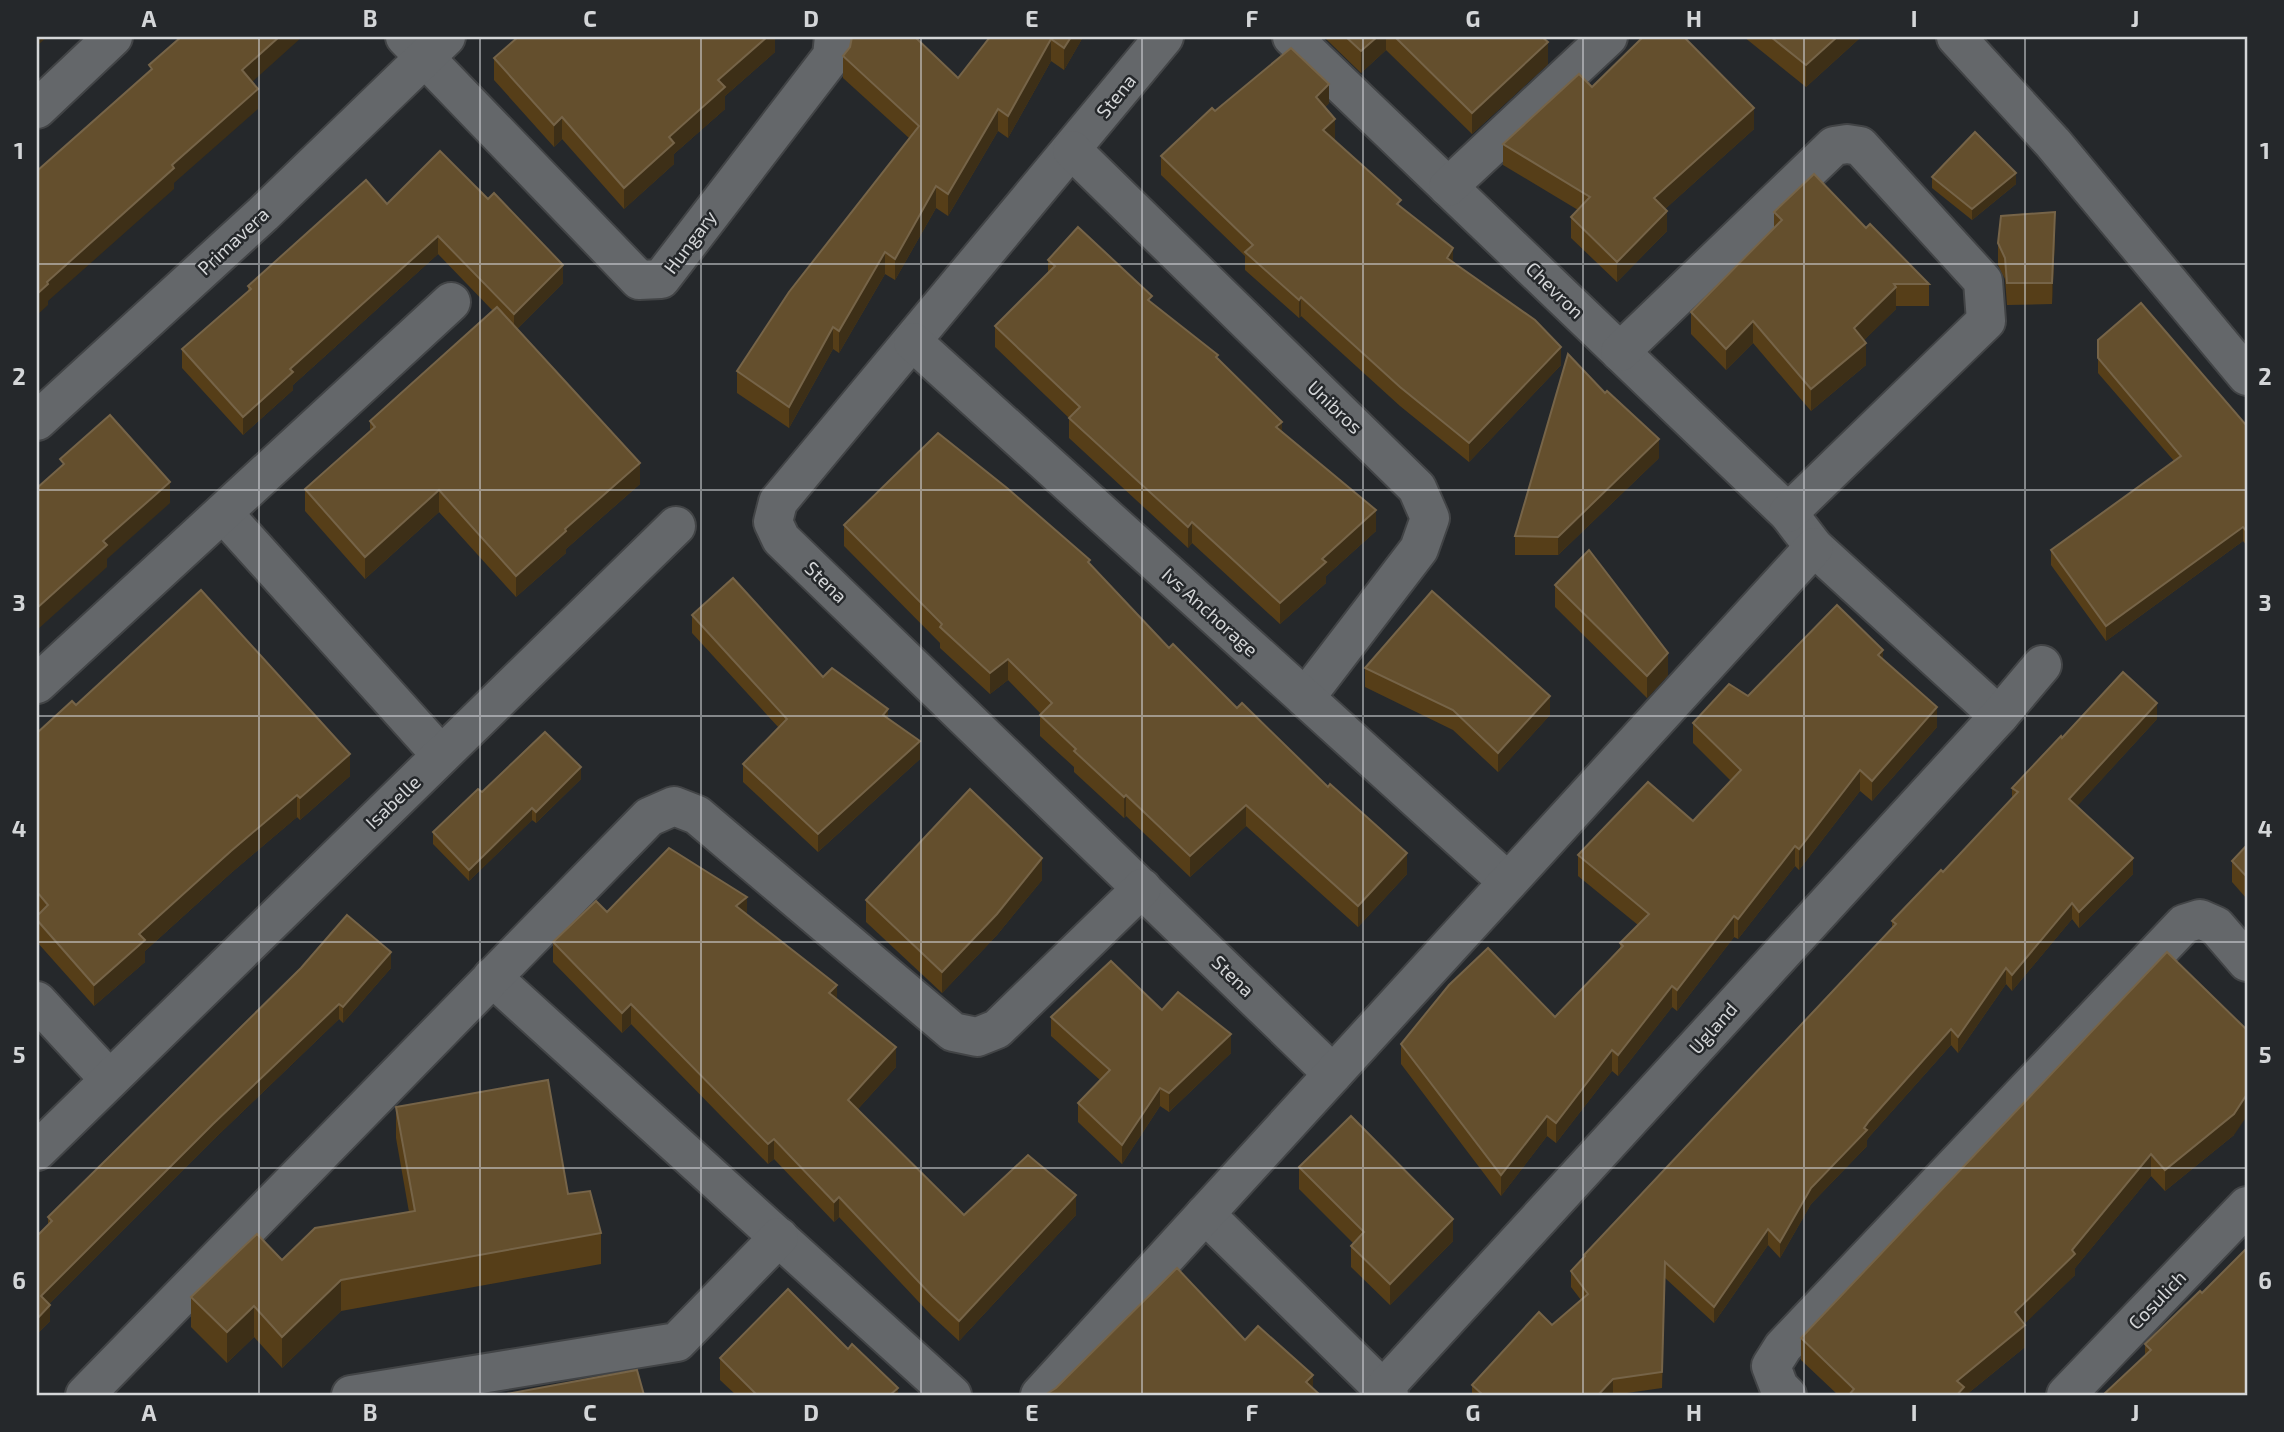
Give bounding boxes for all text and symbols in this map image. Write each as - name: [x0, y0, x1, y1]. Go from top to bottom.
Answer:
- text: A: [141, 4, 157, 32]
- text: B: [363, 4, 377, 32]
- text: C: [583, 4, 597, 32]
- text: D: [803, 4, 819, 32]
- text: E: [1025, 4, 1039, 32]
- text: F: [1246, 4, 1259, 32]
- text: G: [1466, 4, 1480, 32]
- text: H: [1686, 4, 1702, 32]
- text: I: [1911, 4, 1917, 32]
- text: J: [2131, 4, 2139, 32]
- street label: Stena: [1091, 69, 1140, 122]
- text: 1: [14, 136, 24, 164]
- text: 1: [2260, 136, 2270, 164]
- street label: Primavera: [192, 202, 273, 279]
- street label: Hungary: [658, 206, 721, 278]
- street label: Chevron: [1522, 257, 1589, 323]
- text: 2: [12, 362, 26, 390]
- text: 2: [2258, 362, 2272, 390]
- street label: Unibros: [1303, 375, 1367, 438]
- street label: Stena: [801, 556, 852, 607]
- street label: Ivs Anchorage: [1158, 563, 1263, 661]
- text: 3: [12, 588, 26, 616]
- text: 3: [2258, 588, 2272, 616]
- street label: Isabelle: [360, 770, 425, 833]
- text: 4: [12, 814, 26, 842]
- text: 4: [2258, 814, 2272, 842]
- street label: Stena: [1208, 950, 1259, 1001]
- street label: Ugland: [1684, 997, 1742, 1058]
- text: 5: [13, 1040, 25, 1068]
- text: 5: [2259, 1040, 2271, 1068]
- street label: Cosulich: [2123, 1265, 2190, 1334]
- text: 6: [12, 1266, 26, 1294]
- text: 6: [2258, 1266, 2272, 1294]
- text: A: [141, 1398, 157, 1426]
- text: B: [363, 1398, 377, 1426]
- text: C: [583, 1398, 597, 1426]
- text: D: [803, 1398, 819, 1426]
- text: E: [1025, 1398, 1039, 1426]
- text: F: [1246, 1398, 1259, 1426]
- text: G: [1466, 1398, 1480, 1426]
- text: H: [1686, 1398, 1702, 1426]
- text: I: [1911, 1398, 1917, 1426]
- text: J: [2131, 1398, 2139, 1426]

